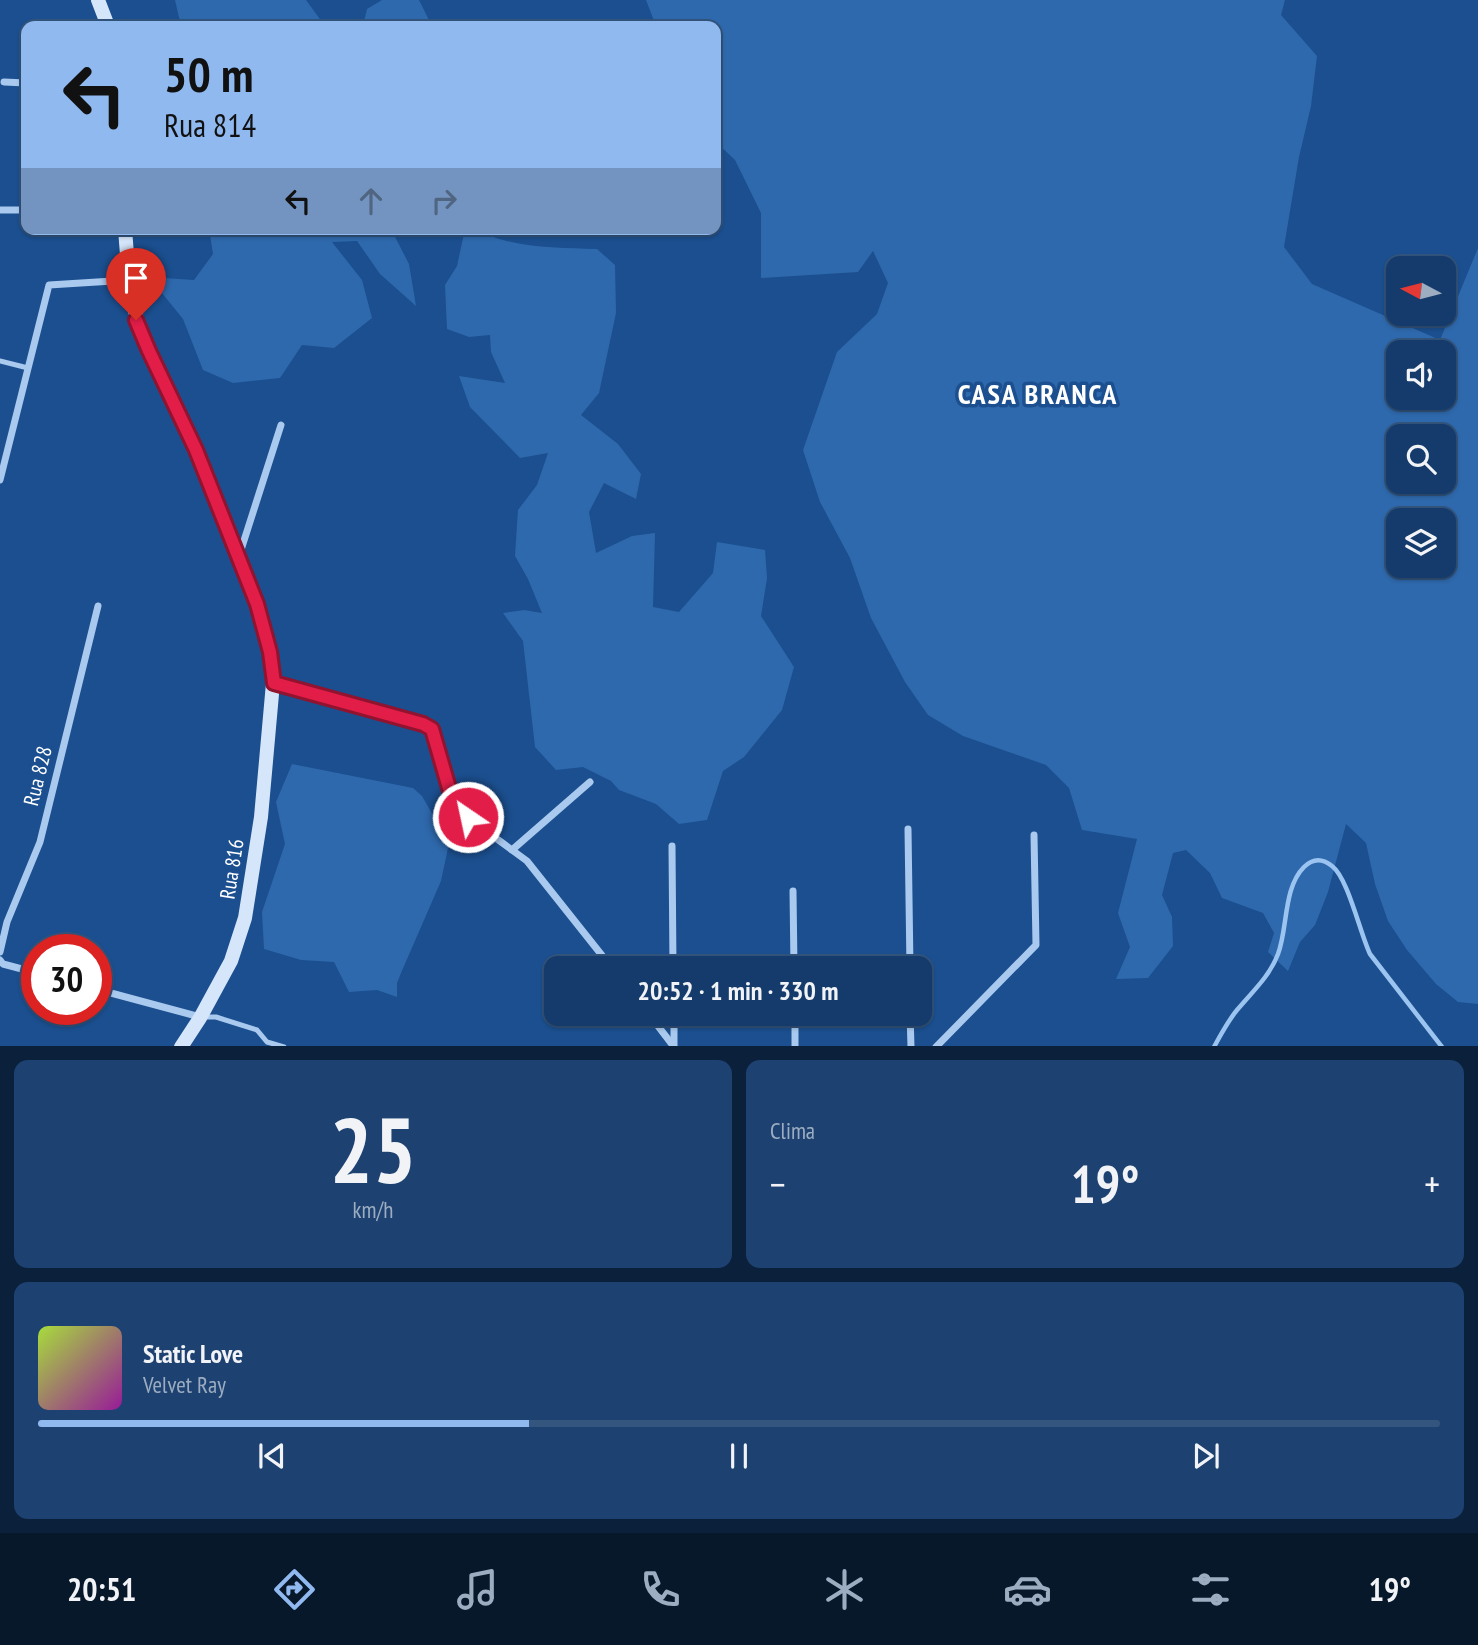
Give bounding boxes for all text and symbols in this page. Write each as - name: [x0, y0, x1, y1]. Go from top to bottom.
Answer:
- text: 50 m: [164, 42, 253, 106]
- icon: left: [49, 49, 140, 140]
- text: Rua 814: [164, 104, 256, 146]
- icon: left: [279, 182, 317, 220]
- icon: ahead: [352, 182, 390, 220]
- icon: right: [425, 182, 463, 220]
- pin: [106, 248, 166, 320]
- north arrow: [1386, 256, 1456, 326]
- map controls: [1386, 256, 1456, 578]
- icon: arrive: [117, 259, 155, 297]
- button: sound: [1386, 340, 1456, 410]
- district label: CASA BRANCA: [958, 375, 1118, 412]
- button: search: [1386, 424, 1456, 494]
- button: layers: [1386, 508, 1456, 578]
- street label: Rua 828: [17, 743, 58, 808]
- position arrow: [431, 780, 505, 854]
- street label: Rua 816: [213, 837, 250, 901]
- speed limit sign: 30: [21, 934, 112, 1025]
- text: 20:52 · 1 min · 330 m: [638, 974, 838, 1007]
- text: 25: [330, 1090, 417, 1208]
- text: Clima: [770, 1116, 815, 1145]
- text: 19°: [1071, 1150, 1139, 1217]
- text: −: [770, 1159, 786, 1208]
- text: +: [1424, 1159, 1440, 1208]
- text: km/h: [353, 1195, 393, 1224]
- text: Static Love: [143, 1337, 243, 1370]
- text: Velvet Ray: [143, 1370, 226, 1399]
- icon: previous: [253, 1437, 291, 1475]
- icon: pause: [720, 1437, 758, 1475]
- icon: next: [1187, 1437, 1225, 1475]
- icon: directions: [270, 1565, 319, 1614]
- icon: music: [453, 1565, 502, 1614]
- icon: phone: [636, 1565, 685, 1614]
- icon: climate: [820, 1565, 869, 1614]
- icon: car: [1003, 1565, 1052, 1614]
- icon: filters: [1186, 1565, 1235, 1614]
- text: 20:51: [67, 1568, 136, 1610]
- text: 19°: [1369, 1568, 1411, 1610]

